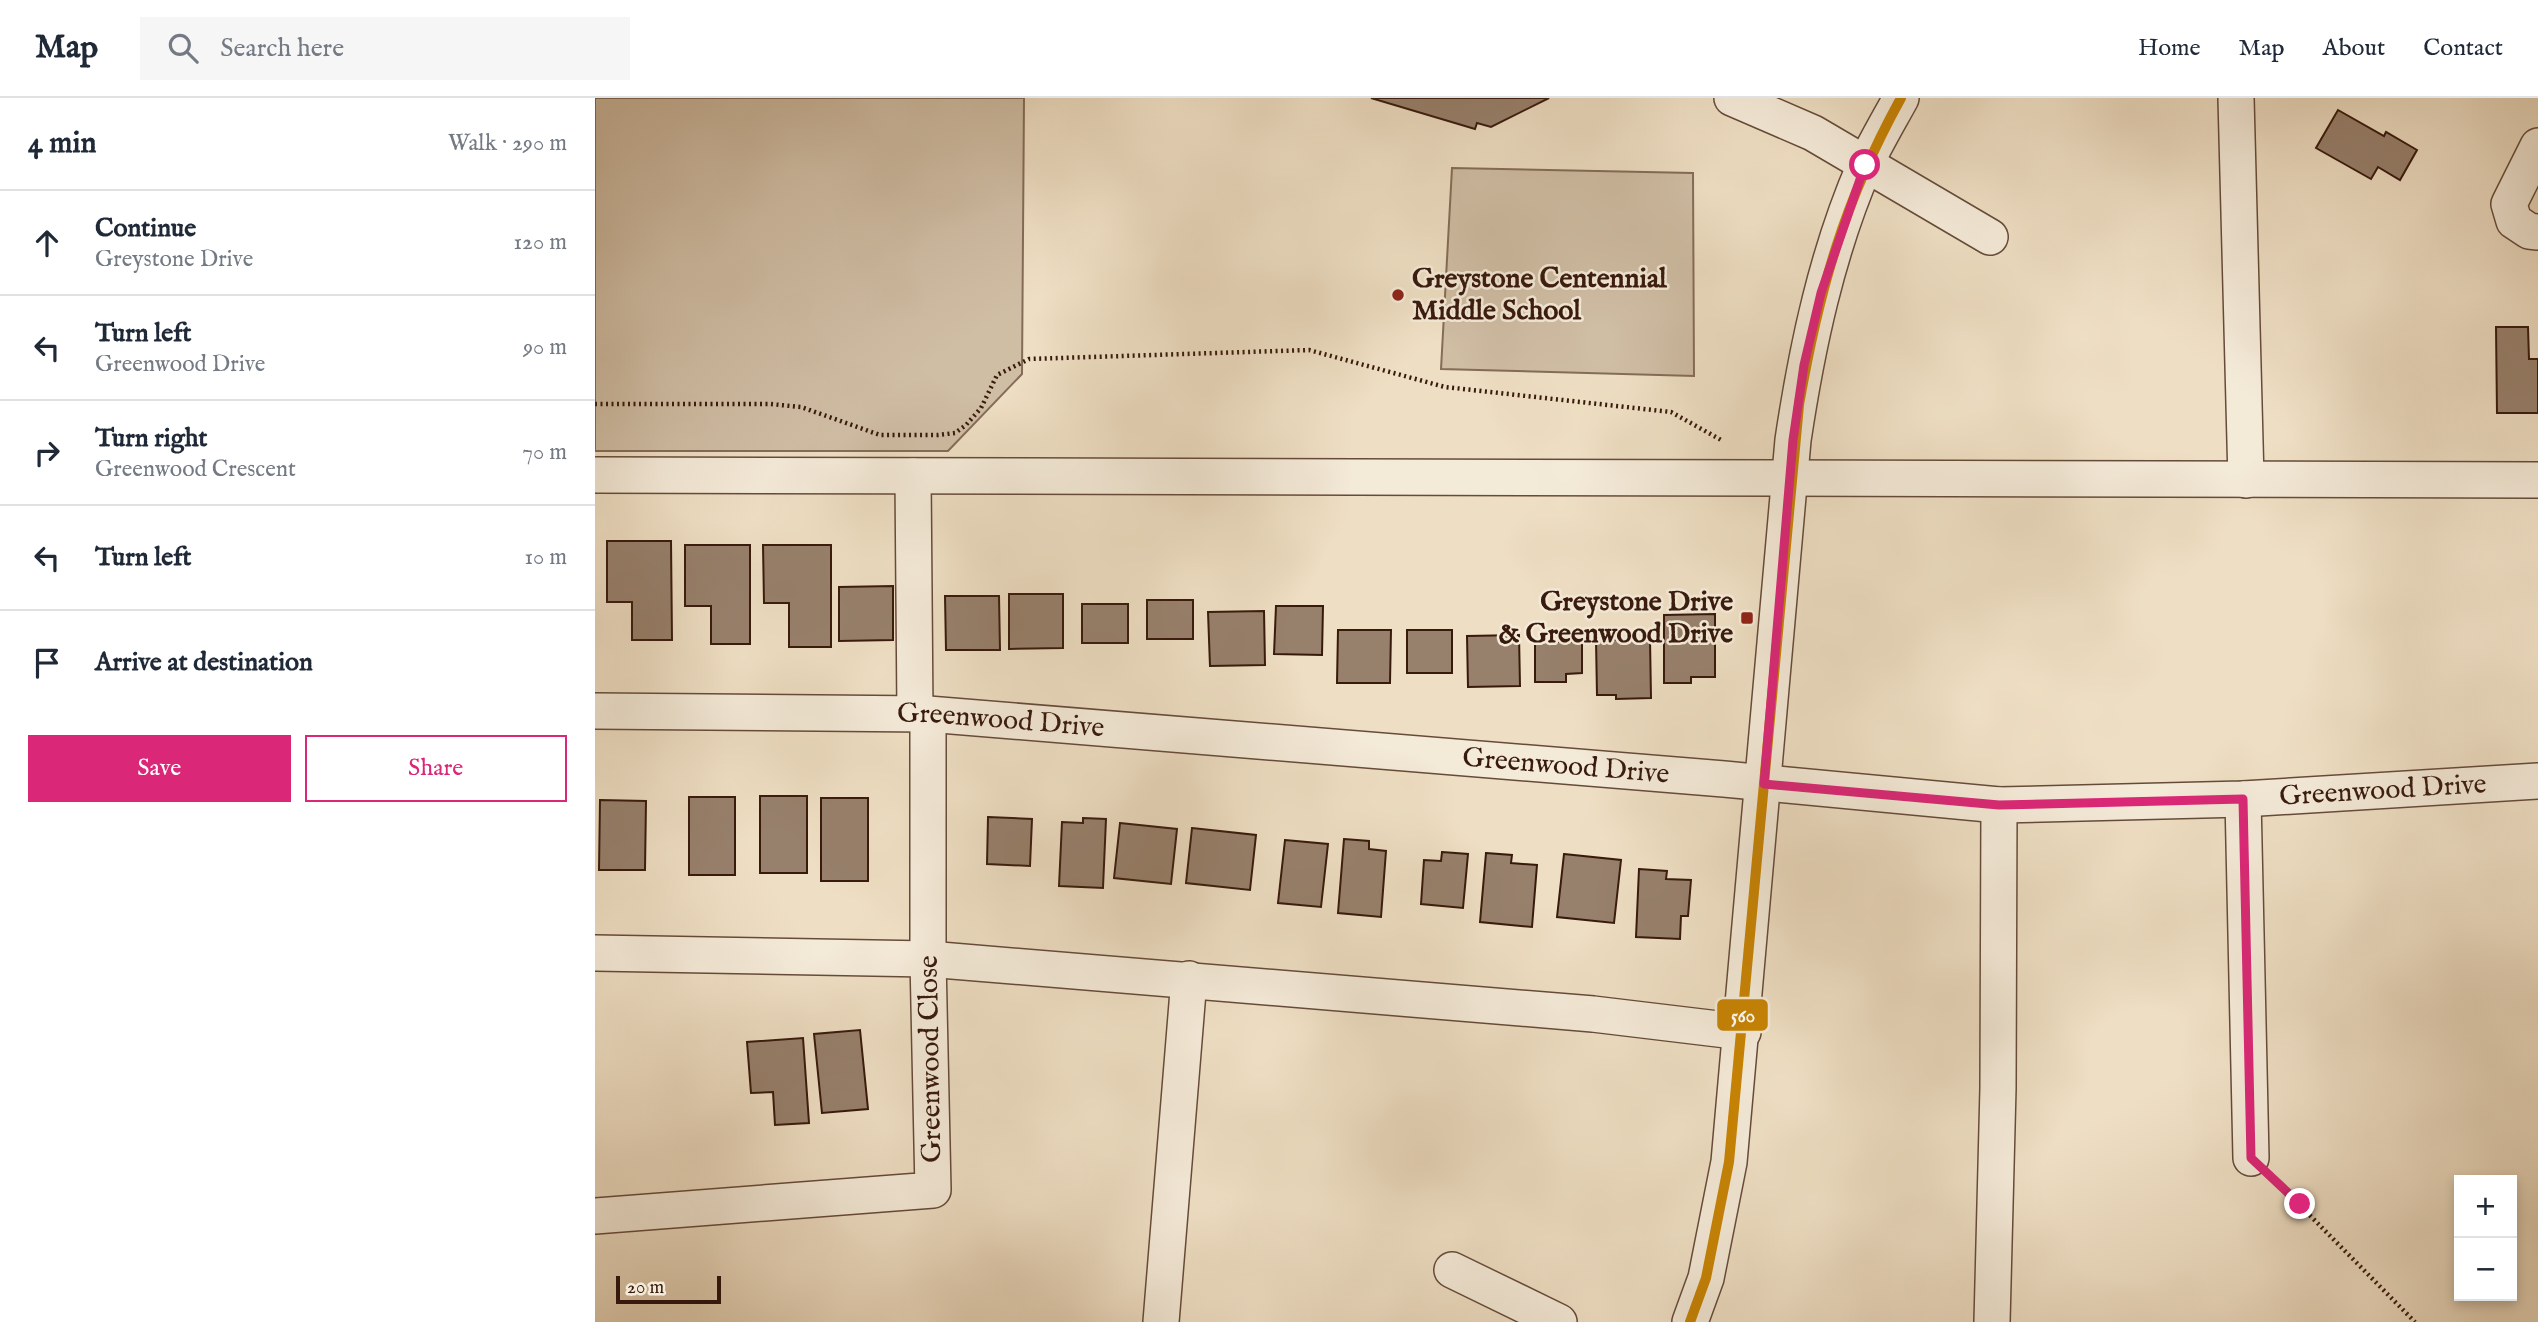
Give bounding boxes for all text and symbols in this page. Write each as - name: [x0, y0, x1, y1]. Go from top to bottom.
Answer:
- search box: [140, 17, 630, 80]
- text: Map: [35, 27, 98, 69]
- icon: search: [164, 29, 202, 67]
- text: Search here: [220, 32, 344, 65]
- text: Home: [2138, 33, 2201, 64]
- text: Map: [2239, 33, 2285, 64]
- text: About: [2323, 33, 2385, 64]
- text: Contact: [2423, 33, 2503, 64]
- text: 4 min: [28, 125, 96, 163]
- text: Walk · 290 m: [448, 129, 567, 158]
- route start: [1849, 149, 1880, 180]
- text: Continue: [95, 212, 196, 245]
- icon: ahead: [28, 224, 66, 262]
- text: 120 m: [514, 228, 567, 257]
- text: Greystone Drive: [95, 245, 253, 274]
- place label: Greystone Centennial Middle School: [1412, 262, 1668, 329]
- marker: Greystone Centennial Middle School: [1390, 287, 1406, 303]
- text: Turn left: [95, 317, 192, 350]
- icon: left: [28, 329, 66, 367]
- text: 90 m: [523, 333, 567, 362]
- text: Greenwood Drive: [95, 350, 265, 379]
- text: Turn right: [95, 422, 208, 455]
- icon: right: [28, 434, 66, 472]
- text: 70 m: [522, 438, 567, 467]
- text: Greenwood Crescent: [95, 455, 296, 484]
- icon: left: [28, 539, 66, 577]
- text: Turn left: [95, 541, 192, 574]
- text: 10 m: [524, 543, 567, 572]
- place label: Greystone Drive & Greenwood Drive: [1498, 585, 1733, 652]
- marker: Greystone Drive & Greenwood Drive: [1739, 610, 1755, 626]
- icon: arrive: [28, 644, 66, 682]
- text: Arrive at destination: [95, 646, 313, 679]
- street label: Greenwood Drive: [897, 696, 1106, 746]
- button: Save: [28, 735, 291, 802]
- button: Share: [305, 735, 567, 802]
- street label: Greenwood Drive: [1461, 740, 1671, 792]
- street label: Greenwood Drive: [2278, 767, 2488, 814]
- street label: Greenwood Close: [912, 955, 950, 1163]
- line badge: 560: [1716, 998, 1769, 1032]
- text: 560: [1731, 1005, 1755, 1029]
- map controls: [2454, 1175, 2517, 1301]
- button: +: [2454, 1175, 2517, 1238]
- route end: [2284, 1188, 2315, 1219]
- button: −: [2454, 1238, 2517, 1301]
- scale bar: [616, 1273, 721, 1305]
- text: 20 m: [627, 1276, 664, 1300]

